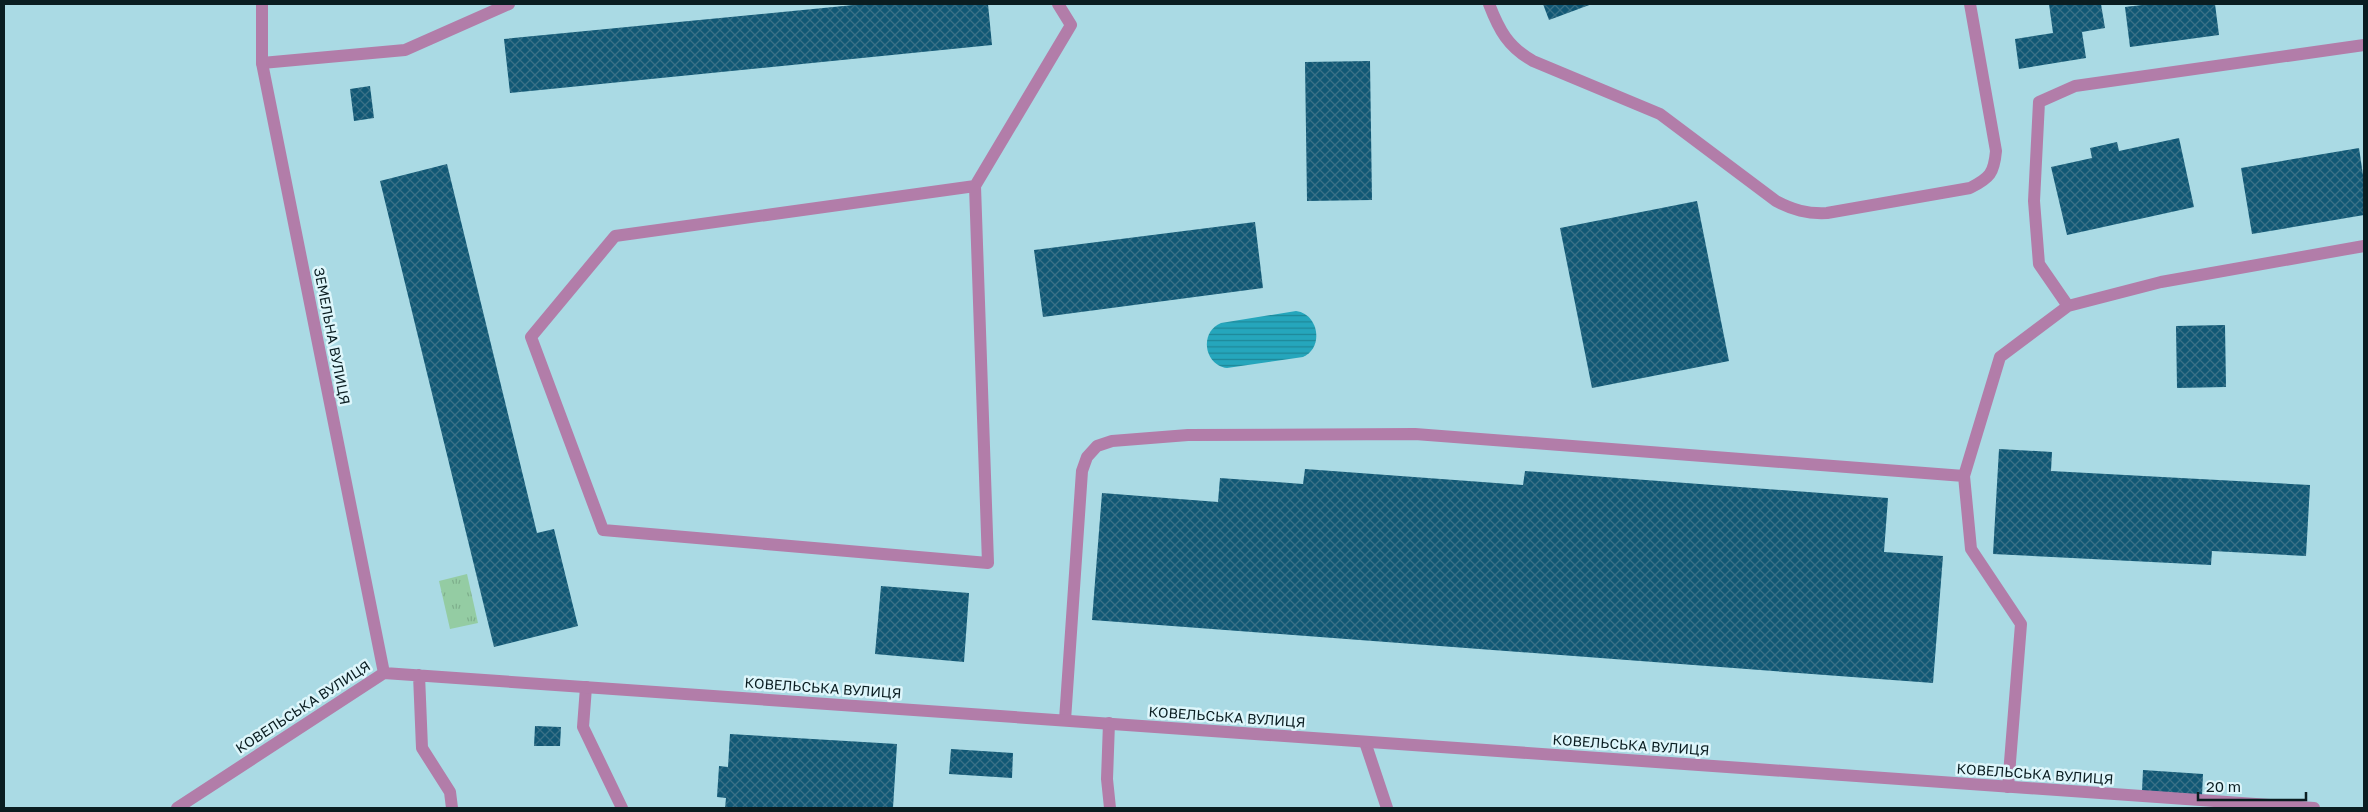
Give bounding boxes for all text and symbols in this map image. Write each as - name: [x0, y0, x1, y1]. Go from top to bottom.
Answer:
- street label: ЗЕМЕЛЬНА ВУЛИЦЯ: [311, 266, 354, 406]
- street label: КОВЕЛЬСЬКА ВУЛИЦЯ: [232, 657, 373, 756]
- street label: КОВЕЛЬСЬКА ВУЛИЦЯ: [744, 674, 902, 701]
- street label: КОВЕЛЬСЬКА ВУЛИЦЯ: [1148, 703, 1306, 730]
- street label: КОВЕЛЬСЬКА ВУЛИЦЯ: [1552, 731, 1710, 758]
- street label: КОВЕЛЬСЬКА ВУЛИЦЯ: [1956, 760, 2114, 787]
- scale bar: [2198, 770, 2306, 802]
- text: 20 m: [2206, 777, 2241, 795]

